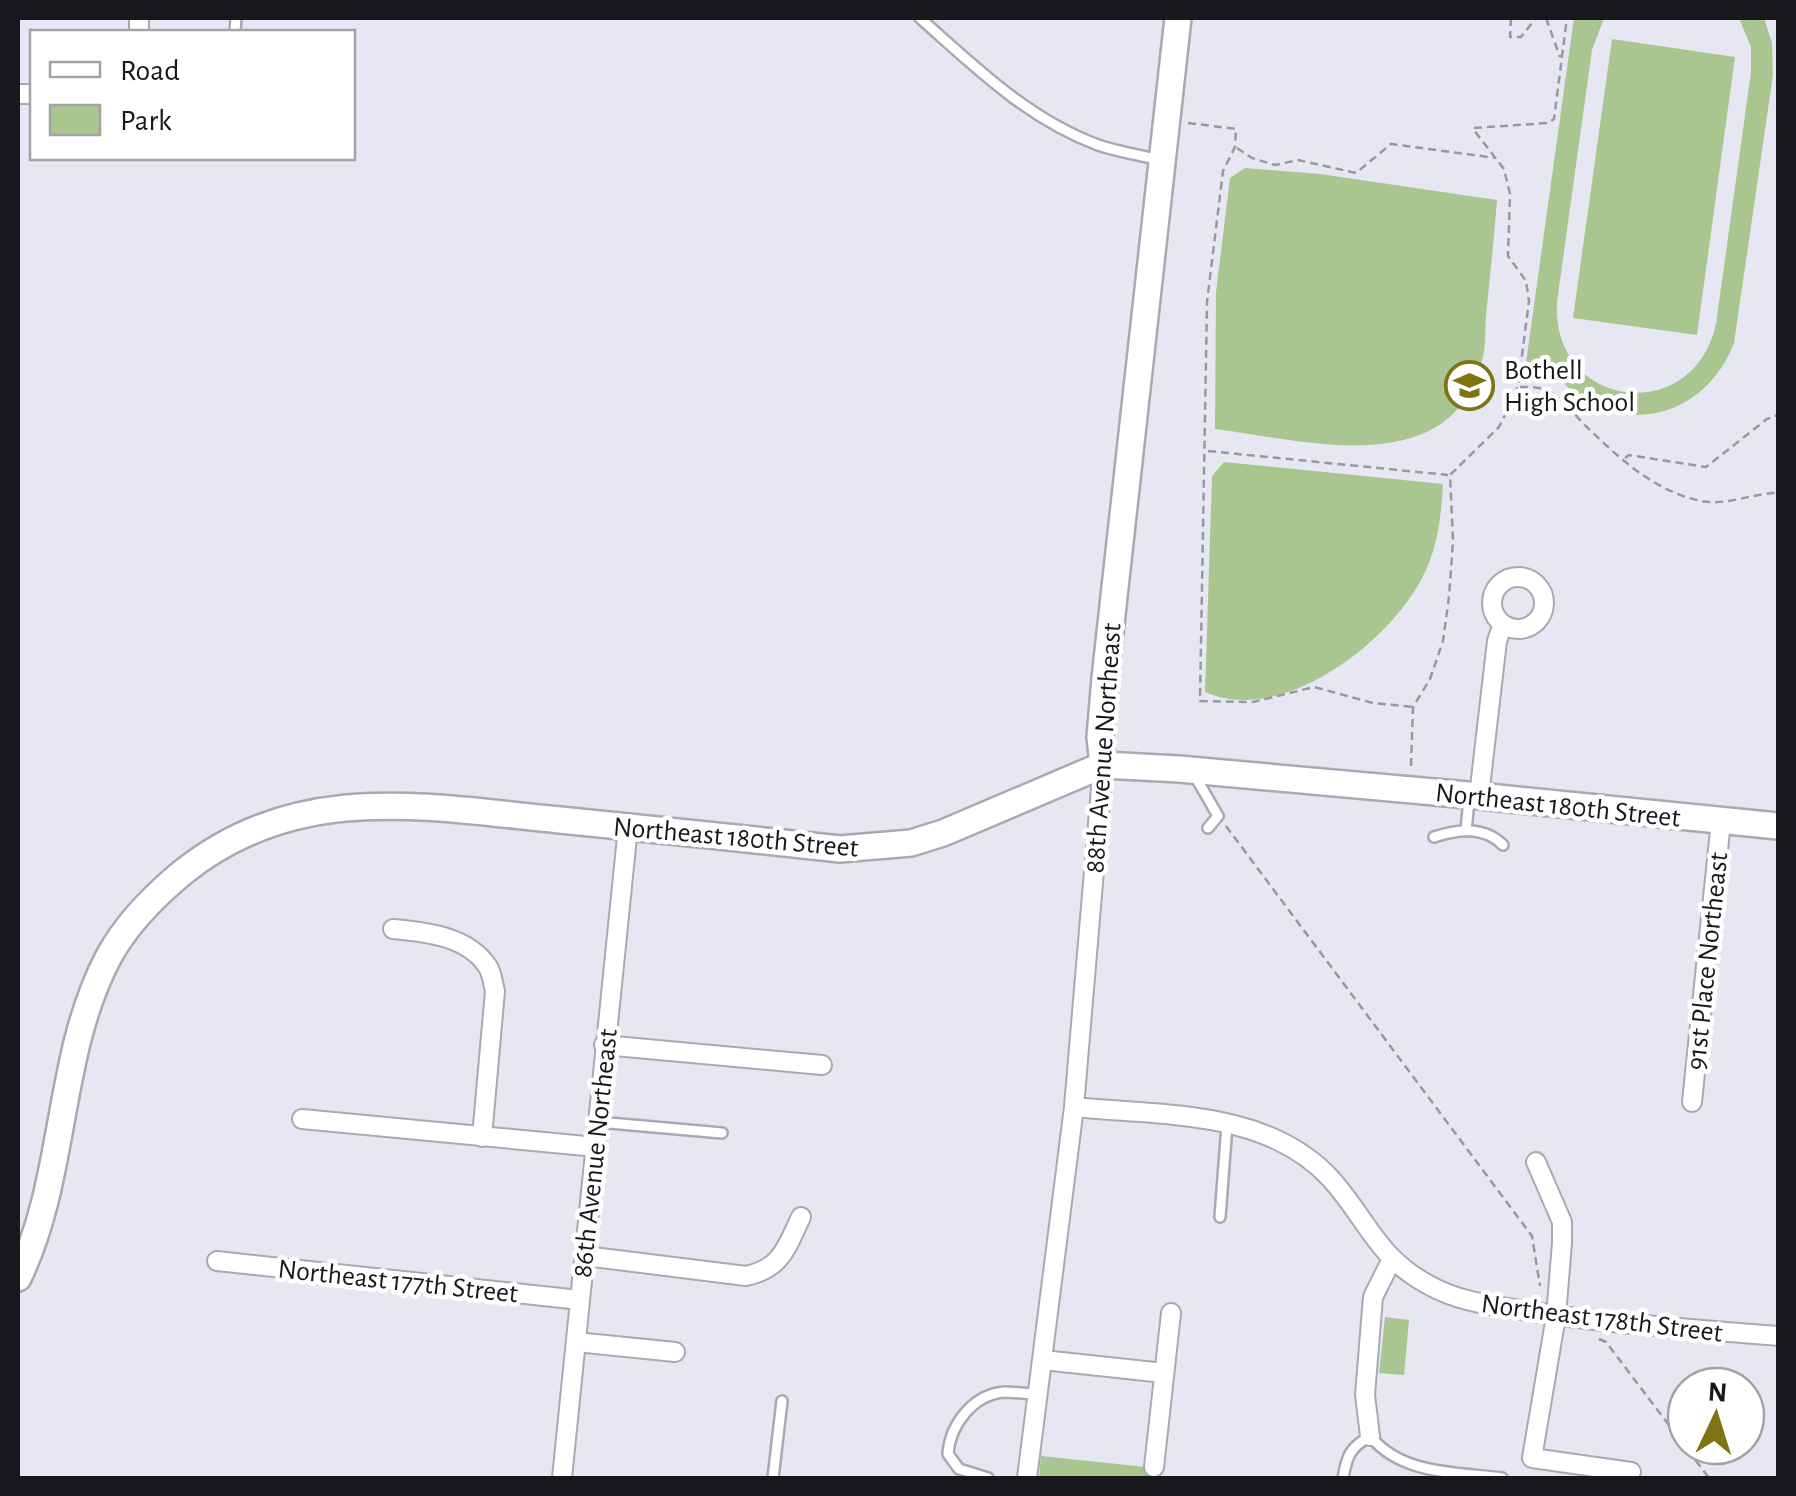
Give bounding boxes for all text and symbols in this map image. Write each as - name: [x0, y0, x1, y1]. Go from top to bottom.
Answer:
- legend: [30, 30, 355, 160]
- text: Road: [120, 56, 180, 86]
- text: Park: [120, 106, 172, 136]
- place label: Bothell High School: [1504, 357, 1635, 417]
- school or university icon: Bothell High School: [1443, 359, 1495, 411]
- street label: 88th Avenue Northeast: [1081, 622, 1127, 874]
- street label: Northeast 180th Street: [1434, 779, 1682, 833]
- street label: Northeast 180th Street: [612, 813, 860, 863]
- street label: 91st Place Northeast: [1683, 851, 1733, 1072]
- street label: 86th Avenue Northeast: [569, 1027, 623, 1279]
- street label: Northeast 177th Street: [276, 1255, 519, 1309]
- street label: Northeast 178th Street: [1479, 1290, 1724, 1348]
- north arrow: [1666, 1366, 1766, 1466]
- text: N: [1707, 1378, 1728, 1408]

